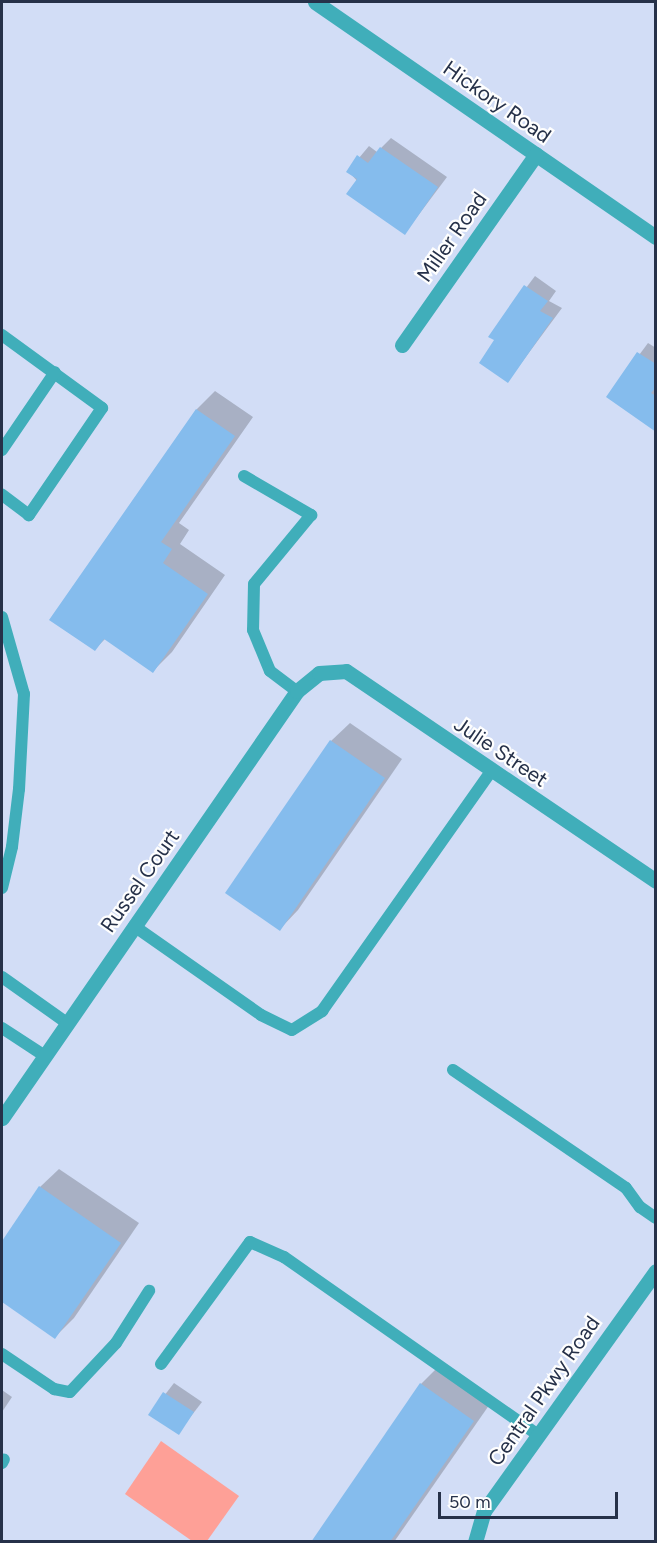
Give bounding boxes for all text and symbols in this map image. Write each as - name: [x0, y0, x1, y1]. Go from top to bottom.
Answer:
- street label: Hickory Road: [438, 56, 556, 148]
- street label: Miller Road: [412, 187, 492, 287]
- street label: Julie Street: [449, 712, 553, 792]
- street label: Russel Court: [95, 825, 185, 937]
- street label: Central Pkwy Road: [483, 1311, 605, 1471]
- scale bar: [441, 1480, 621, 1518]
- text: 50 m: [449, 1491, 491, 1513]

